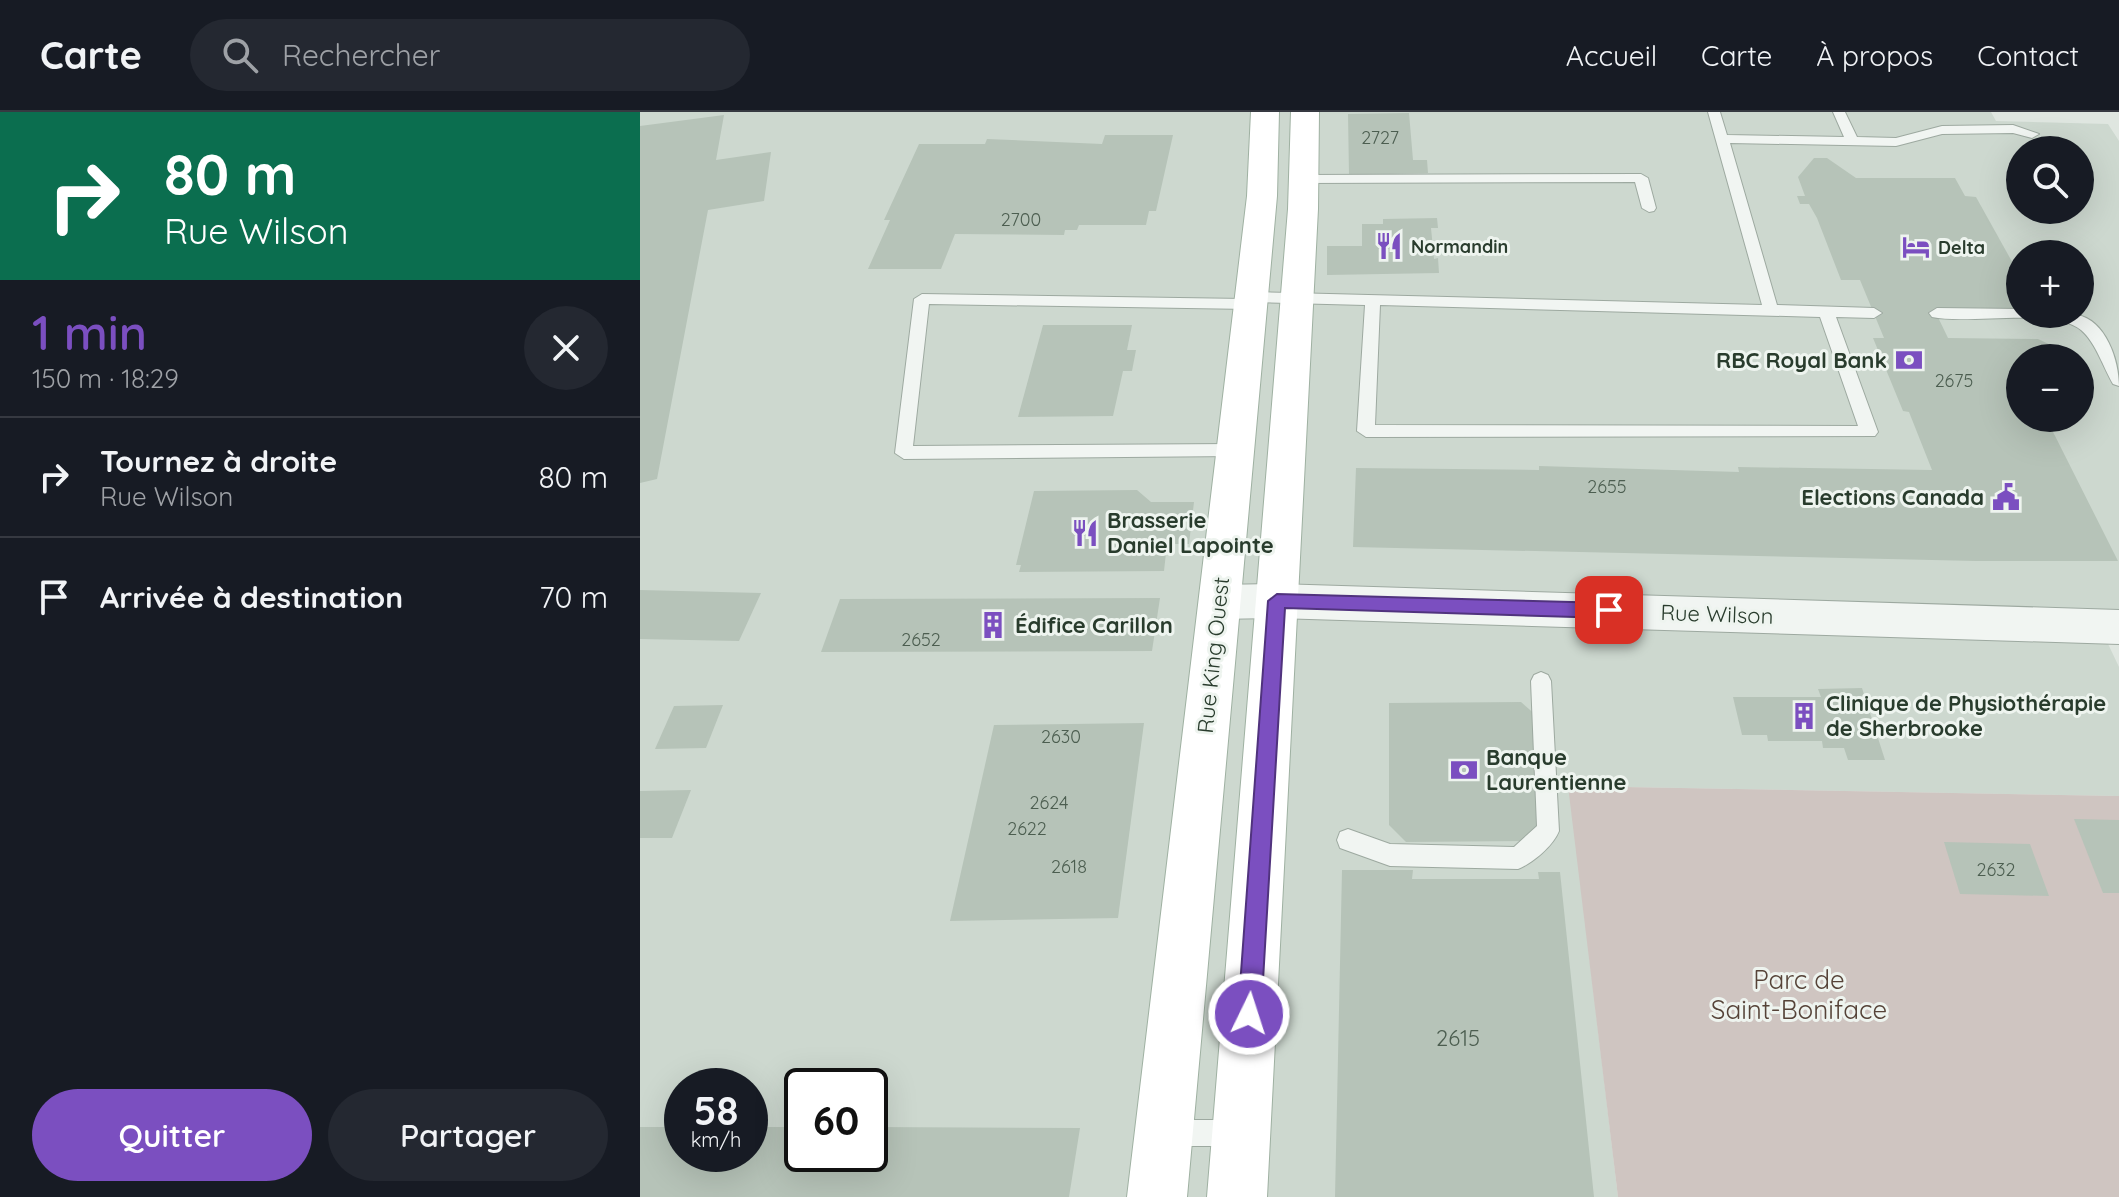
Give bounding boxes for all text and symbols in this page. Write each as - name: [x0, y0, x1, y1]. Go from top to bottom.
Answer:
- search box: [190, 19, 750, 91]
- text: Carte: [40, 31, 142, 79]
- icon: search: [218, 33, 262, 77]
- text: Rechercher: [282, 36, 440, 74]
- text: Accueil: [1566, 38, 1657, 73]
- text: Carte: [1701, 38, 1772, 73]
- text: À propos: [1816, 38, 1933, 73]
- text: Contact: [1977, 38, 2079, 73]
- house number: 2727: [1361, 126, 1399, 149]
- map controls: [2006, 136, 2094, 432]
- button: search: [2006, 136, 2094, 224]
- text: 80 m: [164, 139, 296, 209]
- icon: right: [32, 144, 136, 248]
- text: Rue Wilson: [164, 208, 349, 253]
- house number: 2700: [1001, 208, 1041, 231]
- restaurant icon: Normandin: [1374, 231, 1404, 261]
- hotel icon: Delta: [1901, 232, 1931, 262]
- place label: Normandin: [1411, 235, 1508, 258]
- place label: Delta: [1938, 236, 1985, 259]
- button: +: [2006, 240, 2094, 328]
- text: 1 min: [32, 302, 147, 362]
- button: close: [524, 306, 608, 390]
- button: −: [2006, 344, 2094, 432]
- bank icon: RBC Royal Bank: [1894, 345, 1924, 375]
- place label: RBC Royal Bank: [1716, 346, 1887, 374]
- text: 150 m · 18:29: [32, 362, 179, 395]
- house number: 2675: [1935, 369, 1973, 392]
- text: Tournez à droite: [100, 442, 337, 480]
- icon: right: [32, 455, 76, 499]
- text: 80 m: [538, 458, 608, 496]
- house number: 2655: [1587, 475, 1627, 498]
- text: Rue Wilson: [100, 480, 233, 513]
- public building icon: Elections Canada: [1991, 482, 2021, 512]
- place label: Elections Canada: [1801, 483, 1984, 511]
- place label: Brasserie Daniel Lapointe: [1107, 506, 1274, 559]
- restaurant icon: Brasserie Daniel Lapointe: [1070, 518, 1100, 548]
- icon: arrive: [32, 575, 76, 619]
- street label: Rue King Ouest: [1191, 575, 1235, 735]
- pin: [1575, 576, 1643, 644]
- text: Arrivée à destination: [100, 578, 403, 616]
- text: 70 m: [539, 578, 608, 616]
- icon: arrive: [1587, 588, 1631, 632]
- street label: Rue Wilson: [1660, 598, 1774, 630]
- building icon: Édifice Carillon: [978, 610, 1008, 640]
- place label: Édifice Carillon: [1015, 611, 1173, 639]
- house number: 2652: [901, 628, 941, 651]
- place label: Clinique de Physiothérapie de Sherbrooke: [1826, 689, 2106, 742]
- building icon: Clinique de Physiothérapie de Sherbrooke: [1789, 701, 1819, 731]
- house number: 2630: [1041, 725, 1081, 748]
- place label: Banque Laurentienne: [1486, 743, 1626, 796]
- bank icon: Banque Laurentienne: [1449, 755, 1479, 785]
- house number: 2624: [1030, 791, 1068, 814]
- house number: 2622: [1007, 817, 1047, 840]
- house number: 2618: [1051, 855, 1087, 878]
- house number: 2632: [1976, 858, 2016, 881]
- park label: Parc de Saint-Boniface: [1711, 963, 1887, 1026]
- position arrow: [1207, 972, 1291, 1056]
- house number: 2615: [1436, 1024, 1480, 1052]
- speed limit sign: 60: [784, 1068, 888, 1172]
- text: 58: [694, 1085, 738, 1135]
- button: Quitter: [32, 1089, 312, 1181]
- button: Partager: [328, 1089, 608, 1181]
- text: km/h: [691, 1127, 741, 1152]

